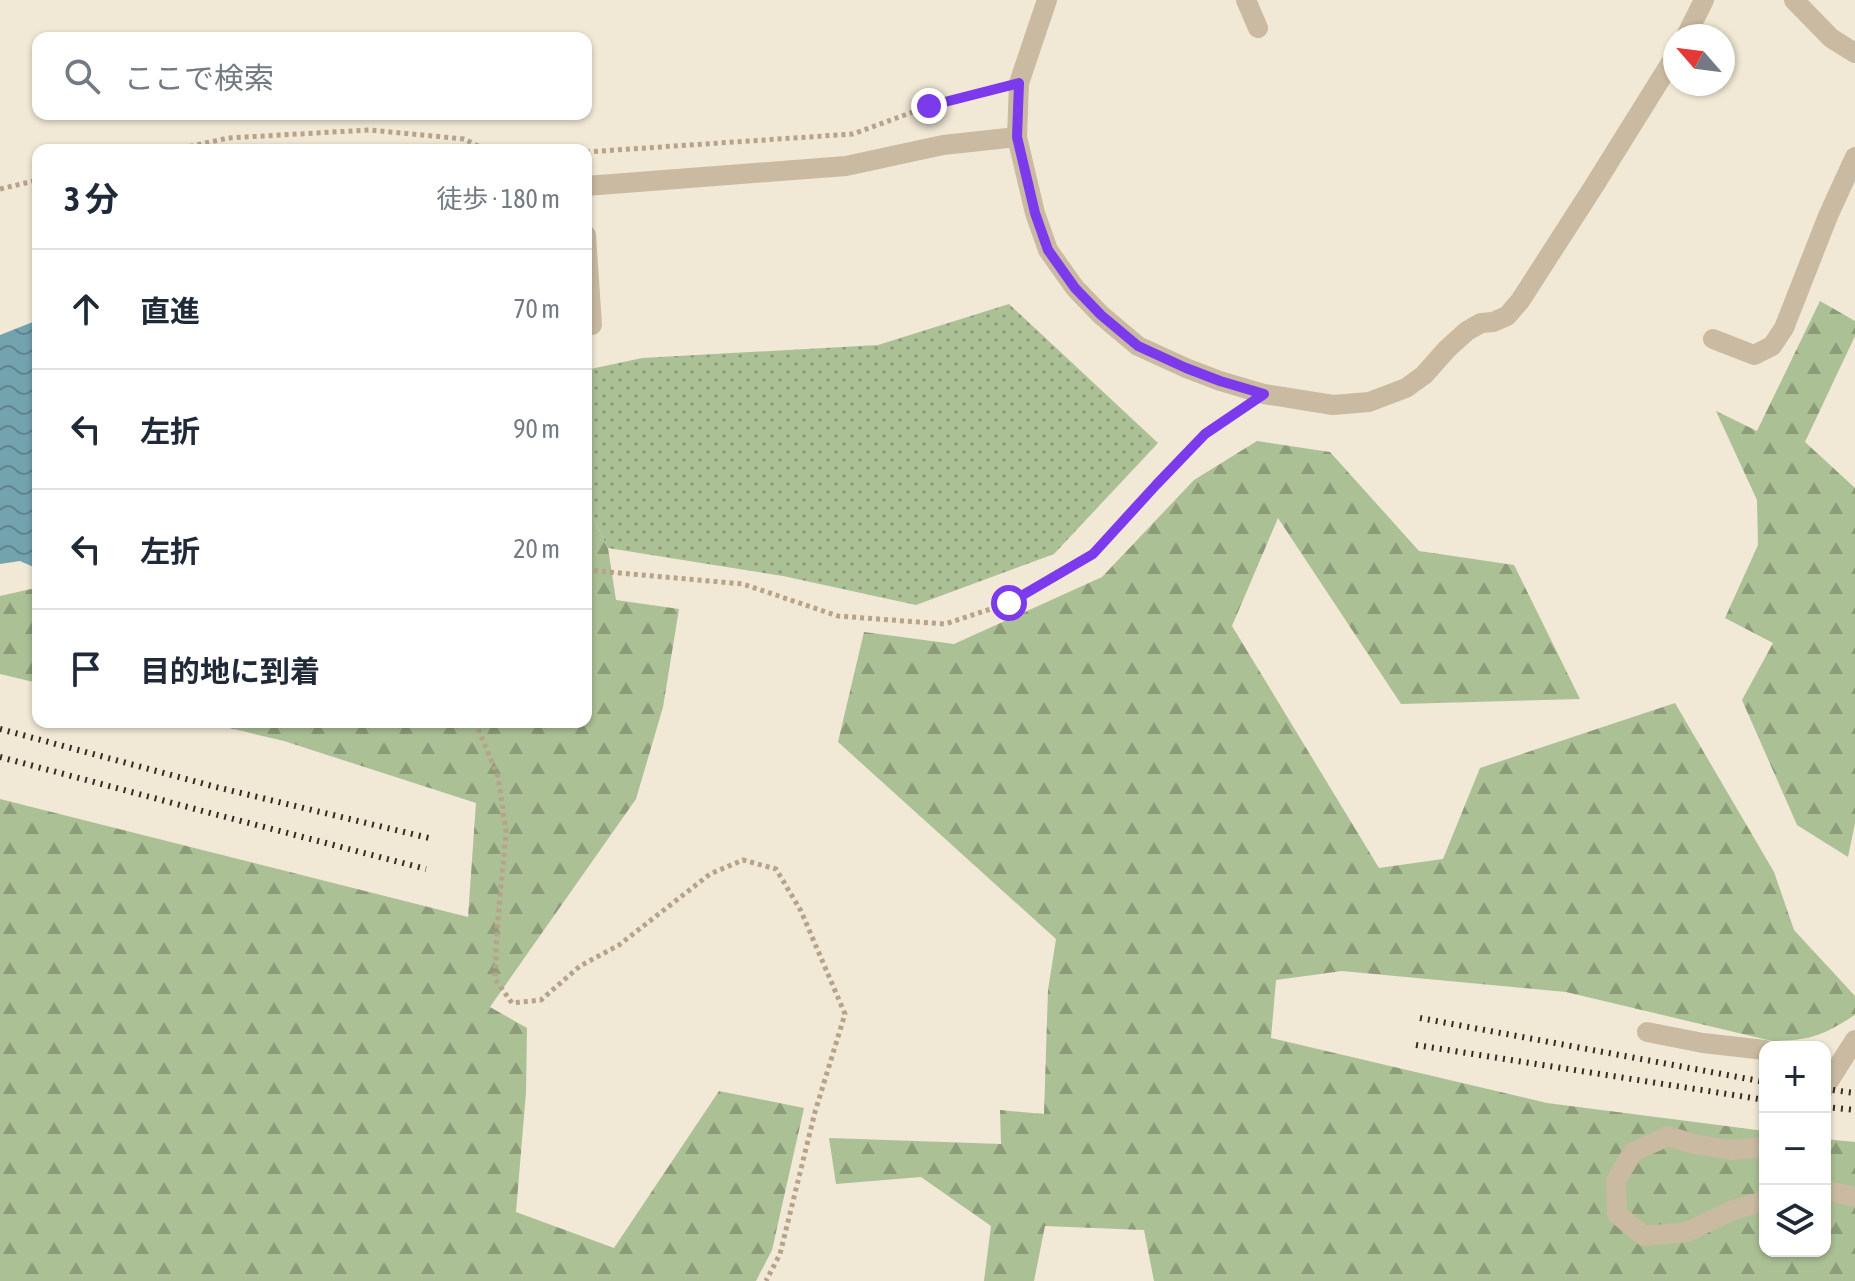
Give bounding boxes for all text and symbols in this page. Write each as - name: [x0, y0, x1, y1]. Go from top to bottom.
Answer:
- north arrow: [1663, 24, 1735, 96]
- search box: [32, 32, 592, 120]
- icon: search: [60, 54, 104, 98]
- text: ここで検索: [124, 61, 274, 95]
- route end: [911, 88, 947, 124]
- text: 3 分: [64, 179, 119, 218]
- text: 徒歩 · 180 m: [436, 184, 560, 214]
- icon: ahead: [64, 287, 108, 331]
- text: 直進: [140, 294, 200, 328]
- text: 70 m: [513, 294, 560, 324]
- icon: left: [64, 407, 108, 451]
- text: 左折: [140, 414, 200, 448]
- text: 90 m: [513, 414, 560, 444]
- icon: left: [64, 527, 108, 571]
- text: 左折: [140, 534, 200, 568]
- text: 20 m: [513, 534, 560, 564]
- route start: [991, 585, 1027, 621]
- icon: arrive: [64, 647, 108, 691]
- text: 目的地に到着: [140, 654, 320, 688]
- map controls: [1759, 1041, 1831, 1257]
- button: +: [1759, 1041, 1831, 1113]
- button: −: [1759, 1113, 1831, 1185]
- button: layers: [1759, 1185, 1831, 1257]

